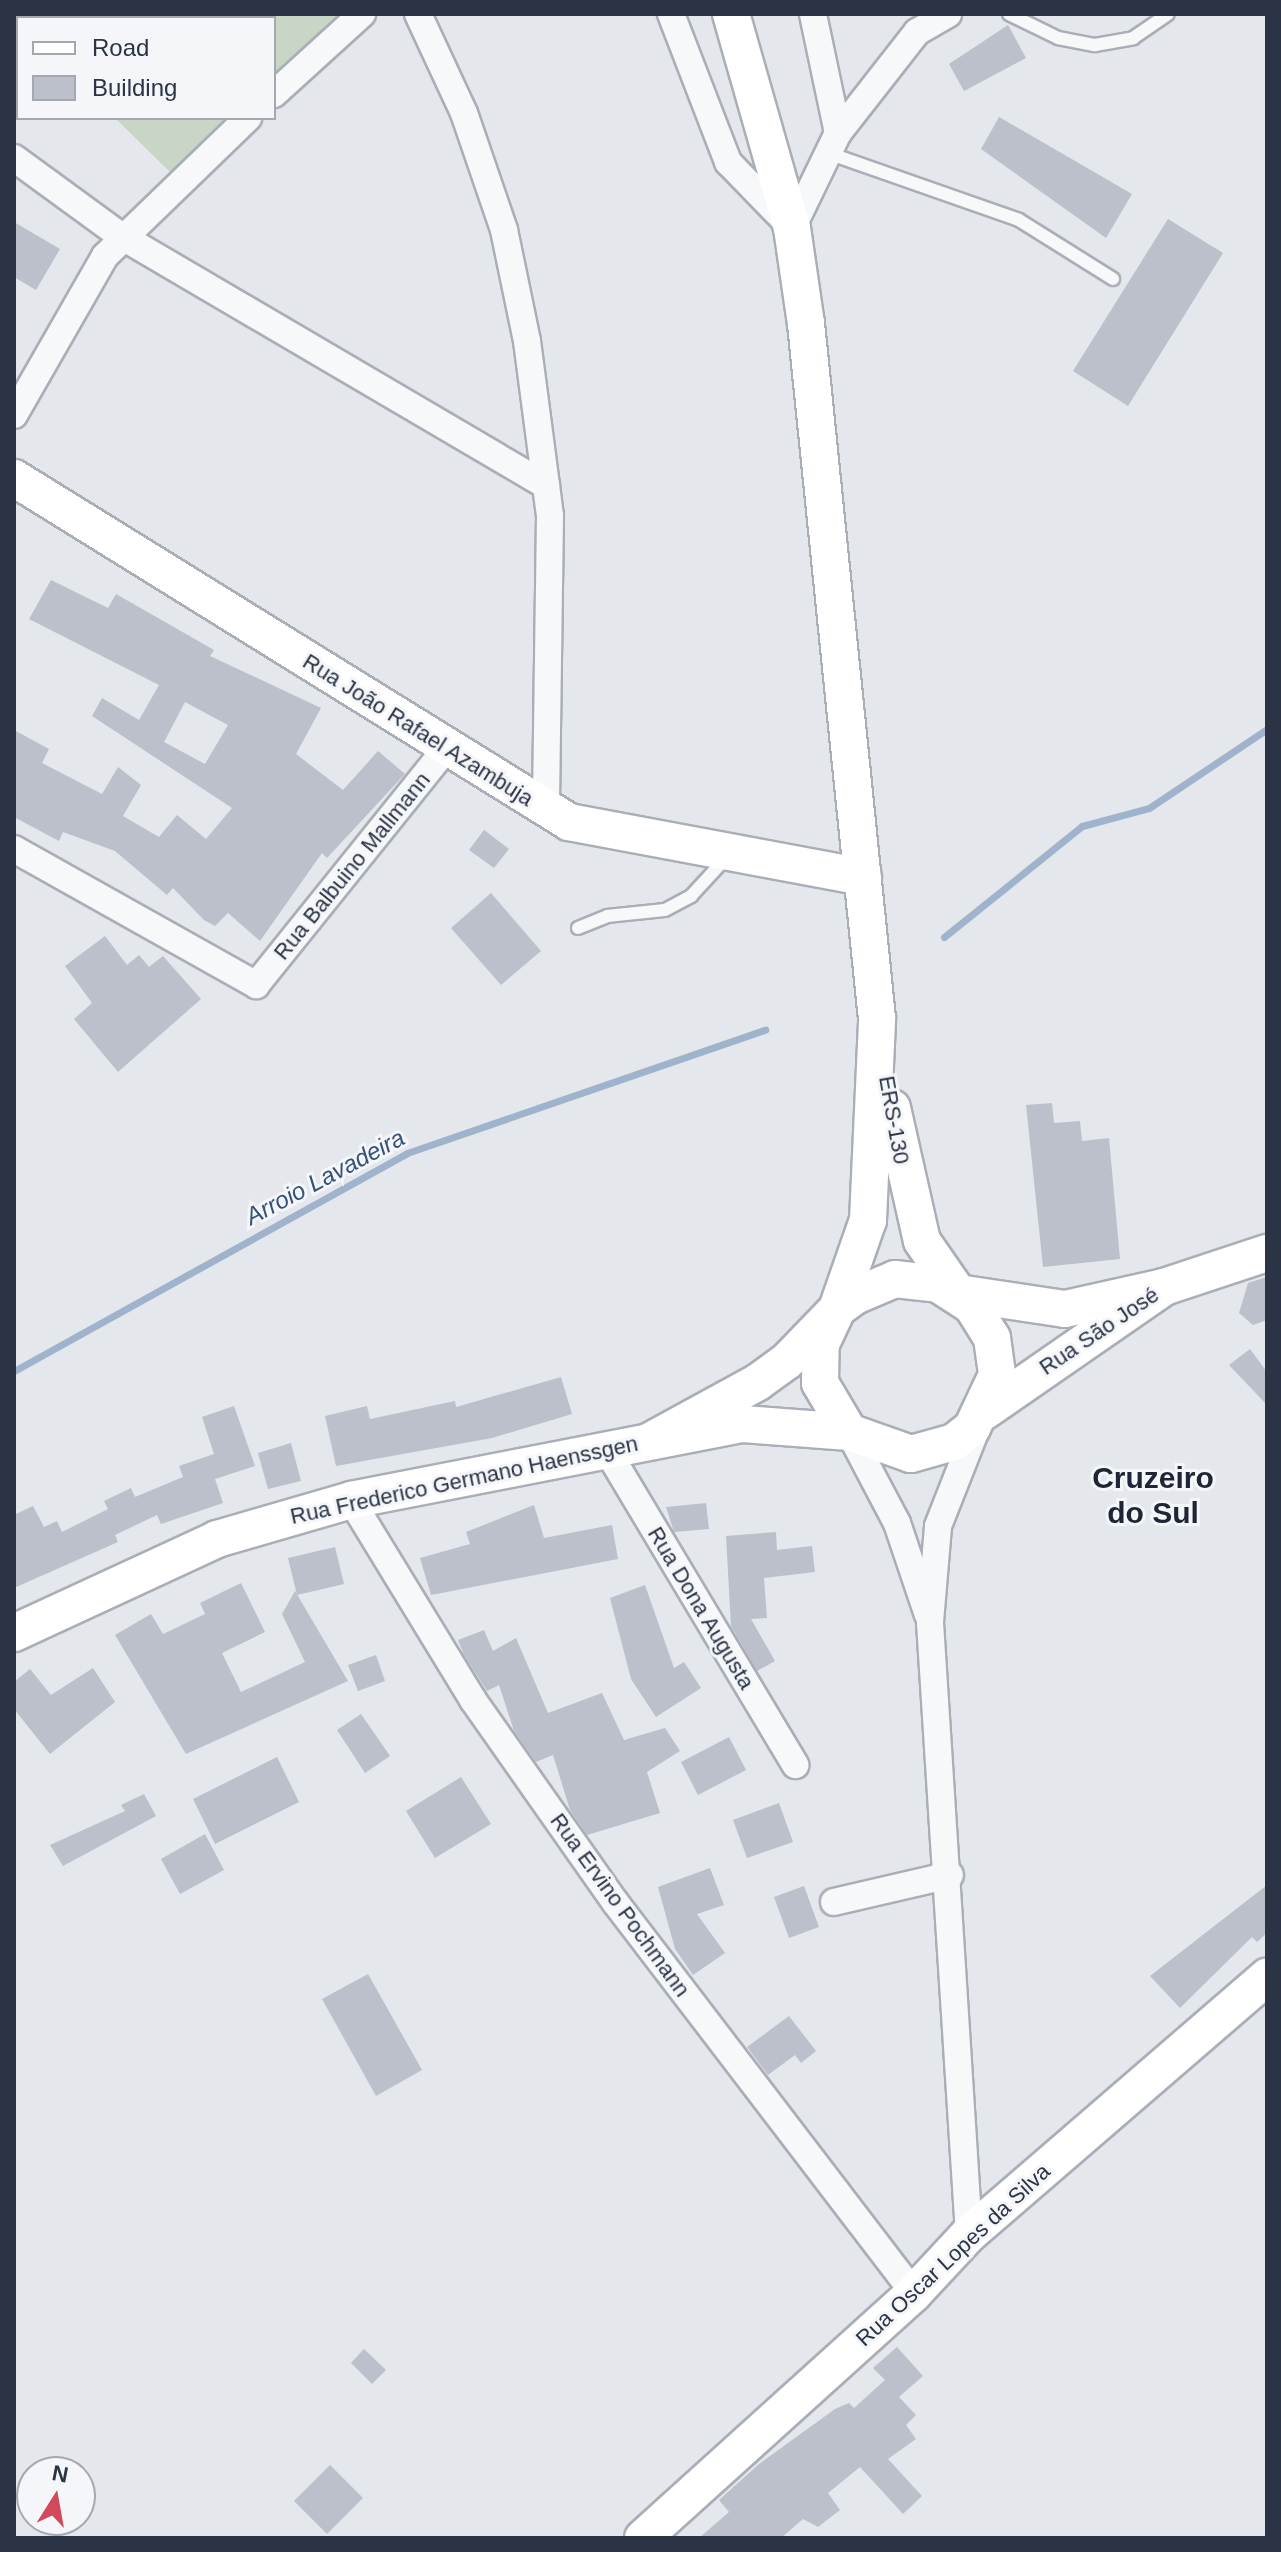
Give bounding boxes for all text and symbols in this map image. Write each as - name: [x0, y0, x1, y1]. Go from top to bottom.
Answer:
- legend: [16, 16, 276, 120]
- text: Road: [92, 34, 149, 61]
- text: Building: [92, 74, 177, 101]
- street label: Rua João Rafael Azambuja: [297, 648, 539, 812]
- street label: Rua Balbuino Mallmann: [268, 767, 436, 965]
- street label: ERS-130: [873, 1074, 915, 1166]
- water label: Arroio Lavadeira: [240, 1123, 410, 1231]
- street label: Rua São José: [1034, 1281, 1164, 1381]
- street label: Rua Frederico Germano Haenssgen: [288, 1430, 640, 1530]
- district label: Cruzeiro do Sul: [1092, 1460, 1214, 1530]
- street label: Rua Dona Augusta: [642, 1522, 760, 1694]
- street label: Rua Ervino Pochmann: [545, 1808, 695, 2002]
- street label: Rua Oscar Lopes da Silva: [851, 2158, 1055, 2352]
- north arrow: [16, 2456, 96, 2536]
- text: N: [50, 2460, 70, 2488]

